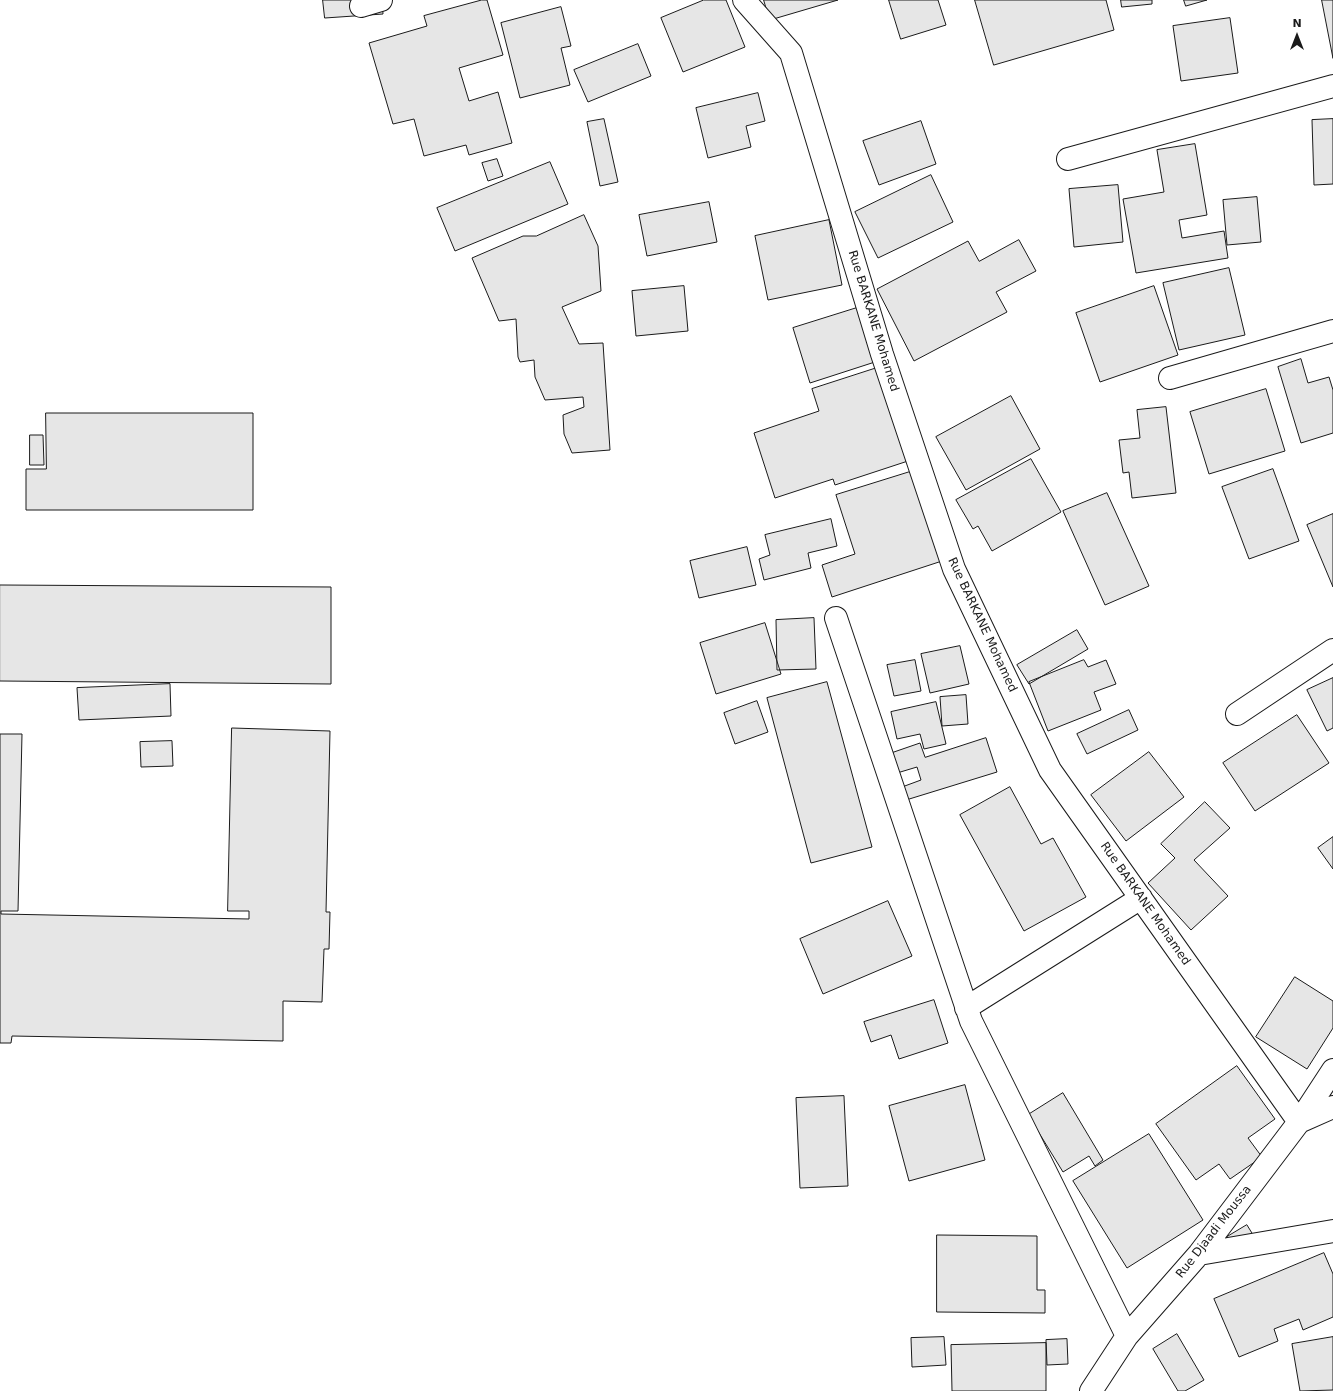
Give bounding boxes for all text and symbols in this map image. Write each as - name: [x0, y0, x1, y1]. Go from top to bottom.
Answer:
- north arrow: [1277, 16, 1317, 56]
- text: N: [1292, 17, 1302, 30]
- street label: Rue BARKANE Mohamed: [845, 249, 901, 393]
- street label: Rue BARKANE Mohamed: [944, 555, 1020, 695]
- street label: Rue BARKANE Mohamed: [1097, 840, 1193, 968]
- street label: Rue Djaadi Moussa: [1173, 1183, 1255, 1281]

